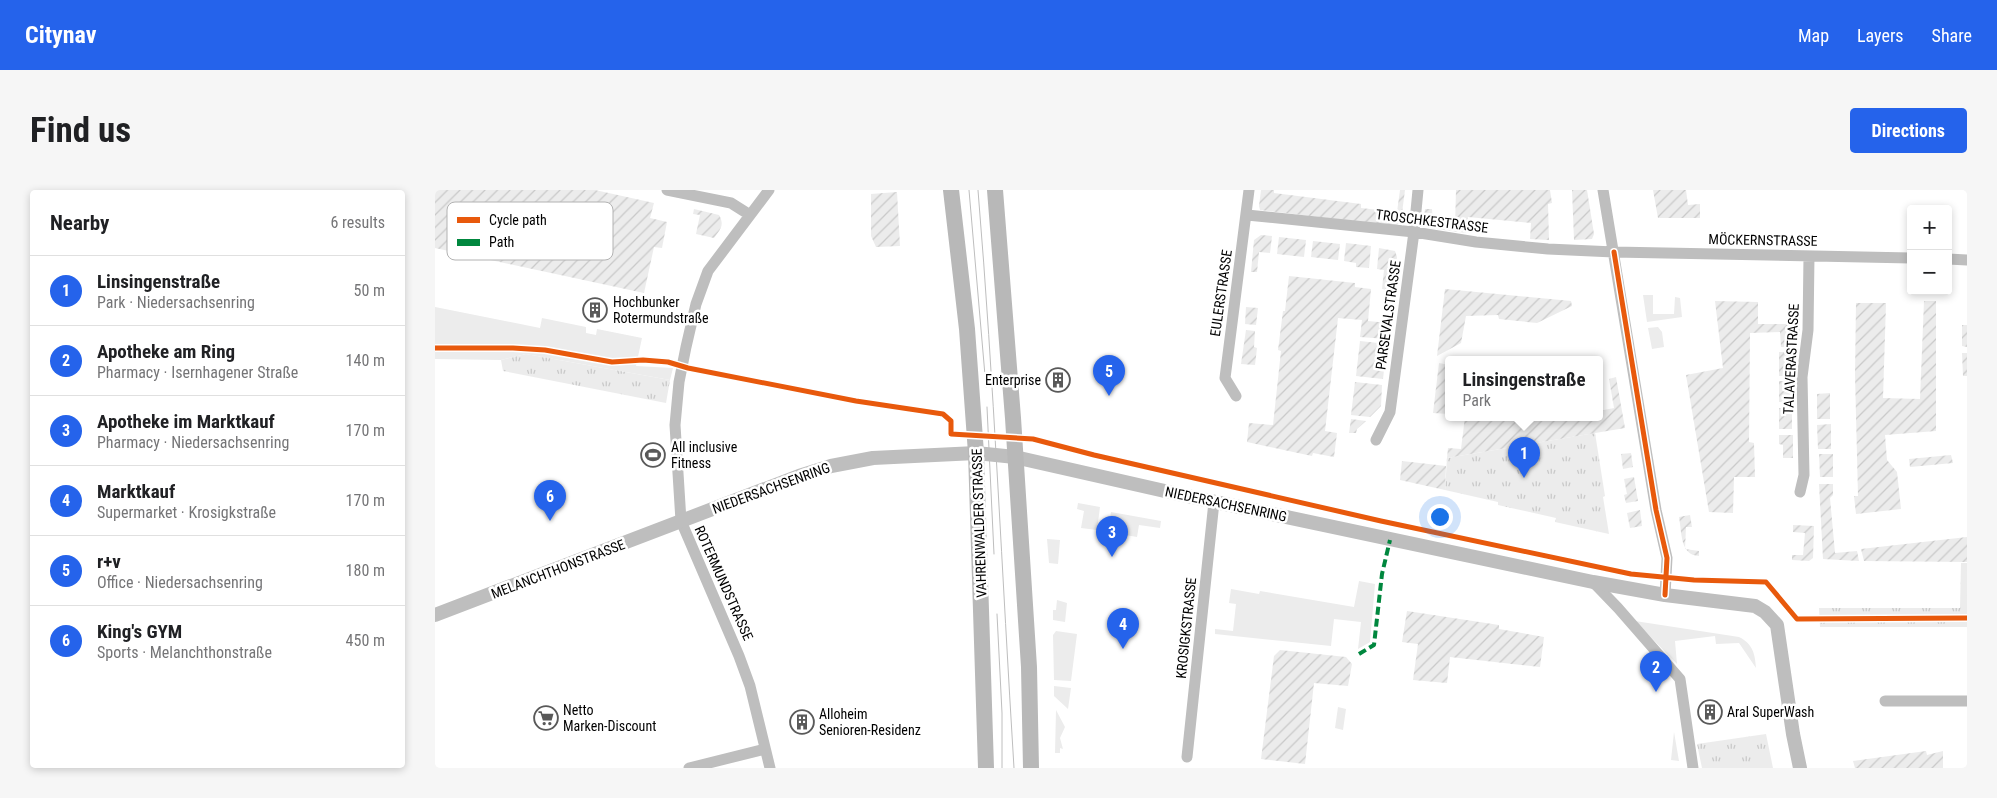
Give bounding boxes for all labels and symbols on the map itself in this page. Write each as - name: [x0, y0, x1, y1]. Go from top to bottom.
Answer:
- legend: [447, 202, 613, 260]
- street label: TROSCHKESTRASSE: [1375, 206, 1489, 236]
- text: Cycle path: [489, 212, 547, 228]
- street label: MÖCKERNSTRASSE: [1708, 231, 1818, 249]
- text: Path: [489, 234, 514, 250]
- street label: EULERSTRASSE: [1207, 249, 1235, 337]
- street label: PARSEVALSTRASSE: [1372, 259, 1404, 371]
- place label: Hochbunker Rotermundstraße: [613, 294, 709, 326]
- building icon: Hochbunker Rotermundstraße: [582, 297, 608, 323]
- street label: TALAVERASTRASSE: [1780, 303, 1802, 415]
- pin: 5: [1093, 355, 1125, 396]
- building icon: Enterprise: [1045, 367, 1071, 393]
- place label: Enterprise: [985, 372, 1041, 388]
- pin: 1: [1508, 437, 1540, 478]
- place label: All inclusive Fitness: [671, 439, 738, 471]
- sports icon: All inclusive Fitness: [640, 442, 666, 468]
- street label: VAHRENWALDER STRASSE: [968, 448, 990, 598]
- street label: NIEDERSACHSENRING: [710, 459, 832, 517]
- pin: 6: [534, 480, 566, 521]
- street label: NIEDERSACHSENRING: [1164, 483, 1288, 525]
- your location: [1427, 504, 1453, 530]
- pin: 3: [1096, 516, 1128, 557]
- street label: ROTERMUNDSTRASSE: [691, 523, 757, 643]
- street label: MELANCHTHONSTRASSE: [489, 536, 627, 602]
- street label: KROSIGKSTRASSE: [1173, 577, 1199, 679]
- pin: 4: [1107, 608, 1139, 649]
- pin: 2: [1640, 651, 1672, 692]
- building icon: Aral SuperWash: [1697, 699, 1723, 725]
- place label: Netto Marken-Discount: [563, 702, 656, 734]
- place label: Aral SuperWash: [1727, 704, 1814, 720]
- supermarket icon: Netto Marken-Discount: [533, 705, 559, 731]
- place label: Alloheim Senioren-Residenz: [819, 706, 921, 738]
- building icon: Alloheim Senioren-Residenz: [789, 709, 815, 735]

